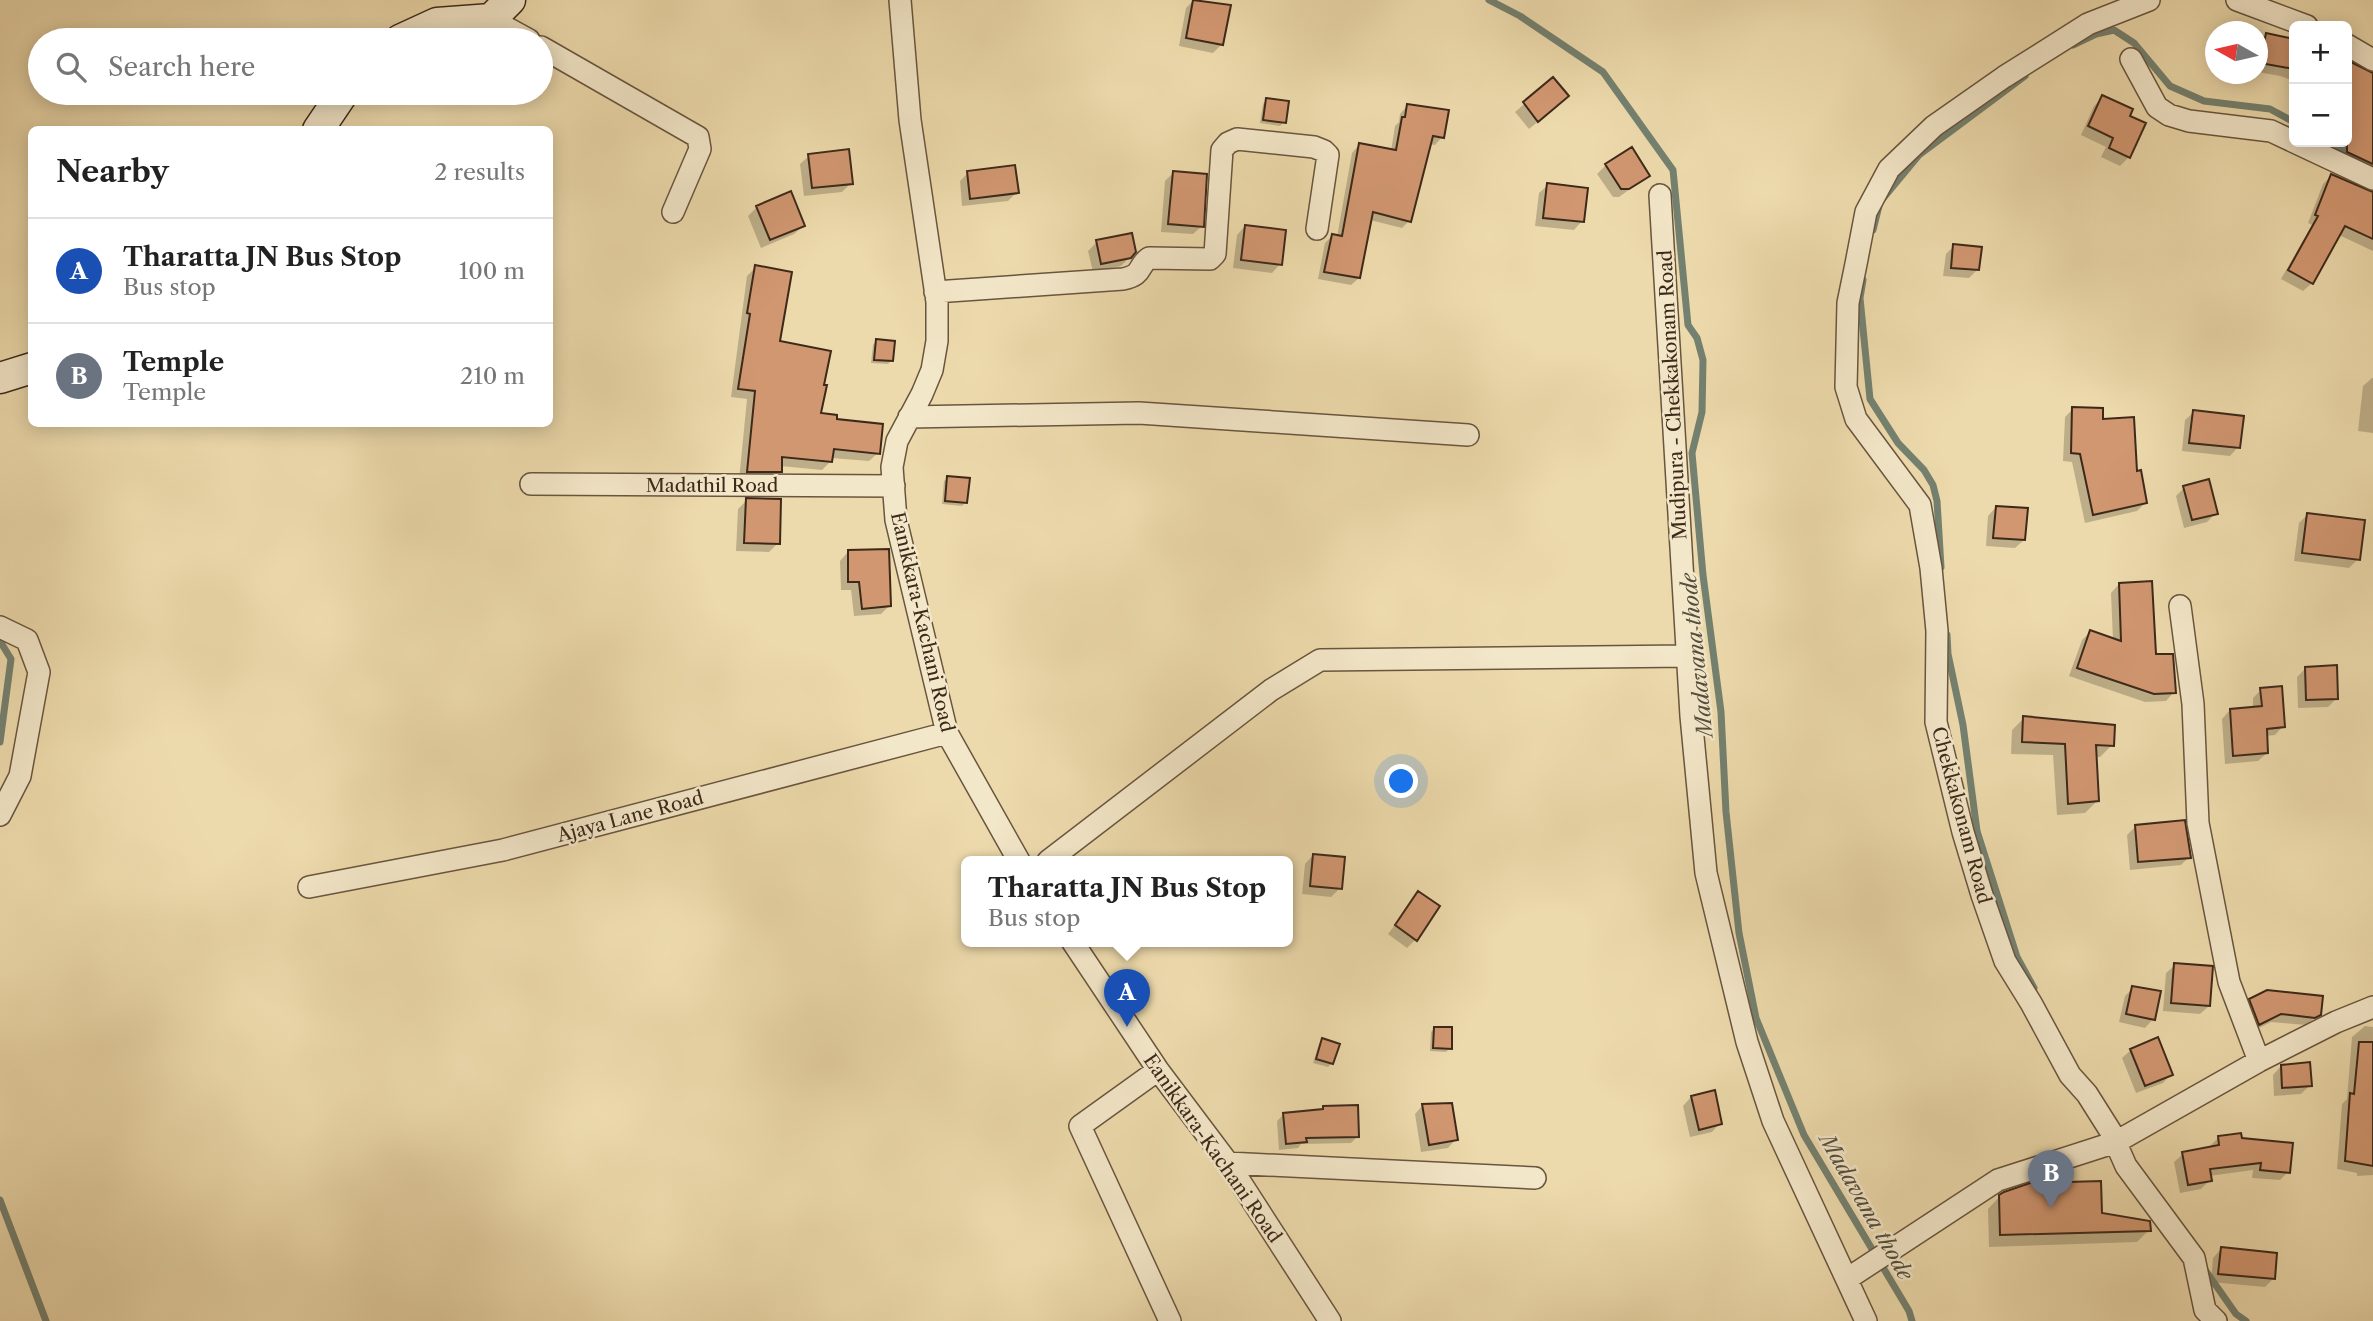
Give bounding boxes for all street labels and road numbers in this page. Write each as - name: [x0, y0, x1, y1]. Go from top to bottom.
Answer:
- street label: Mudipura - Chekkakonam Road: [1653, 249, 1692, 540]
- street label: Madathil Road: [646, 474, 779, 497]
- street label: Eanikkara-Kachani Road: [886, 510, 959, 735]
- street label: Chekkakonam Road: [1927, 724, 1996, 907]
- street label: Ajaya Lane Road: [553, 786, 706, 847]
- street label: Eanikkara-Kachani Road: [1139, 1049, 1287, 1248]

